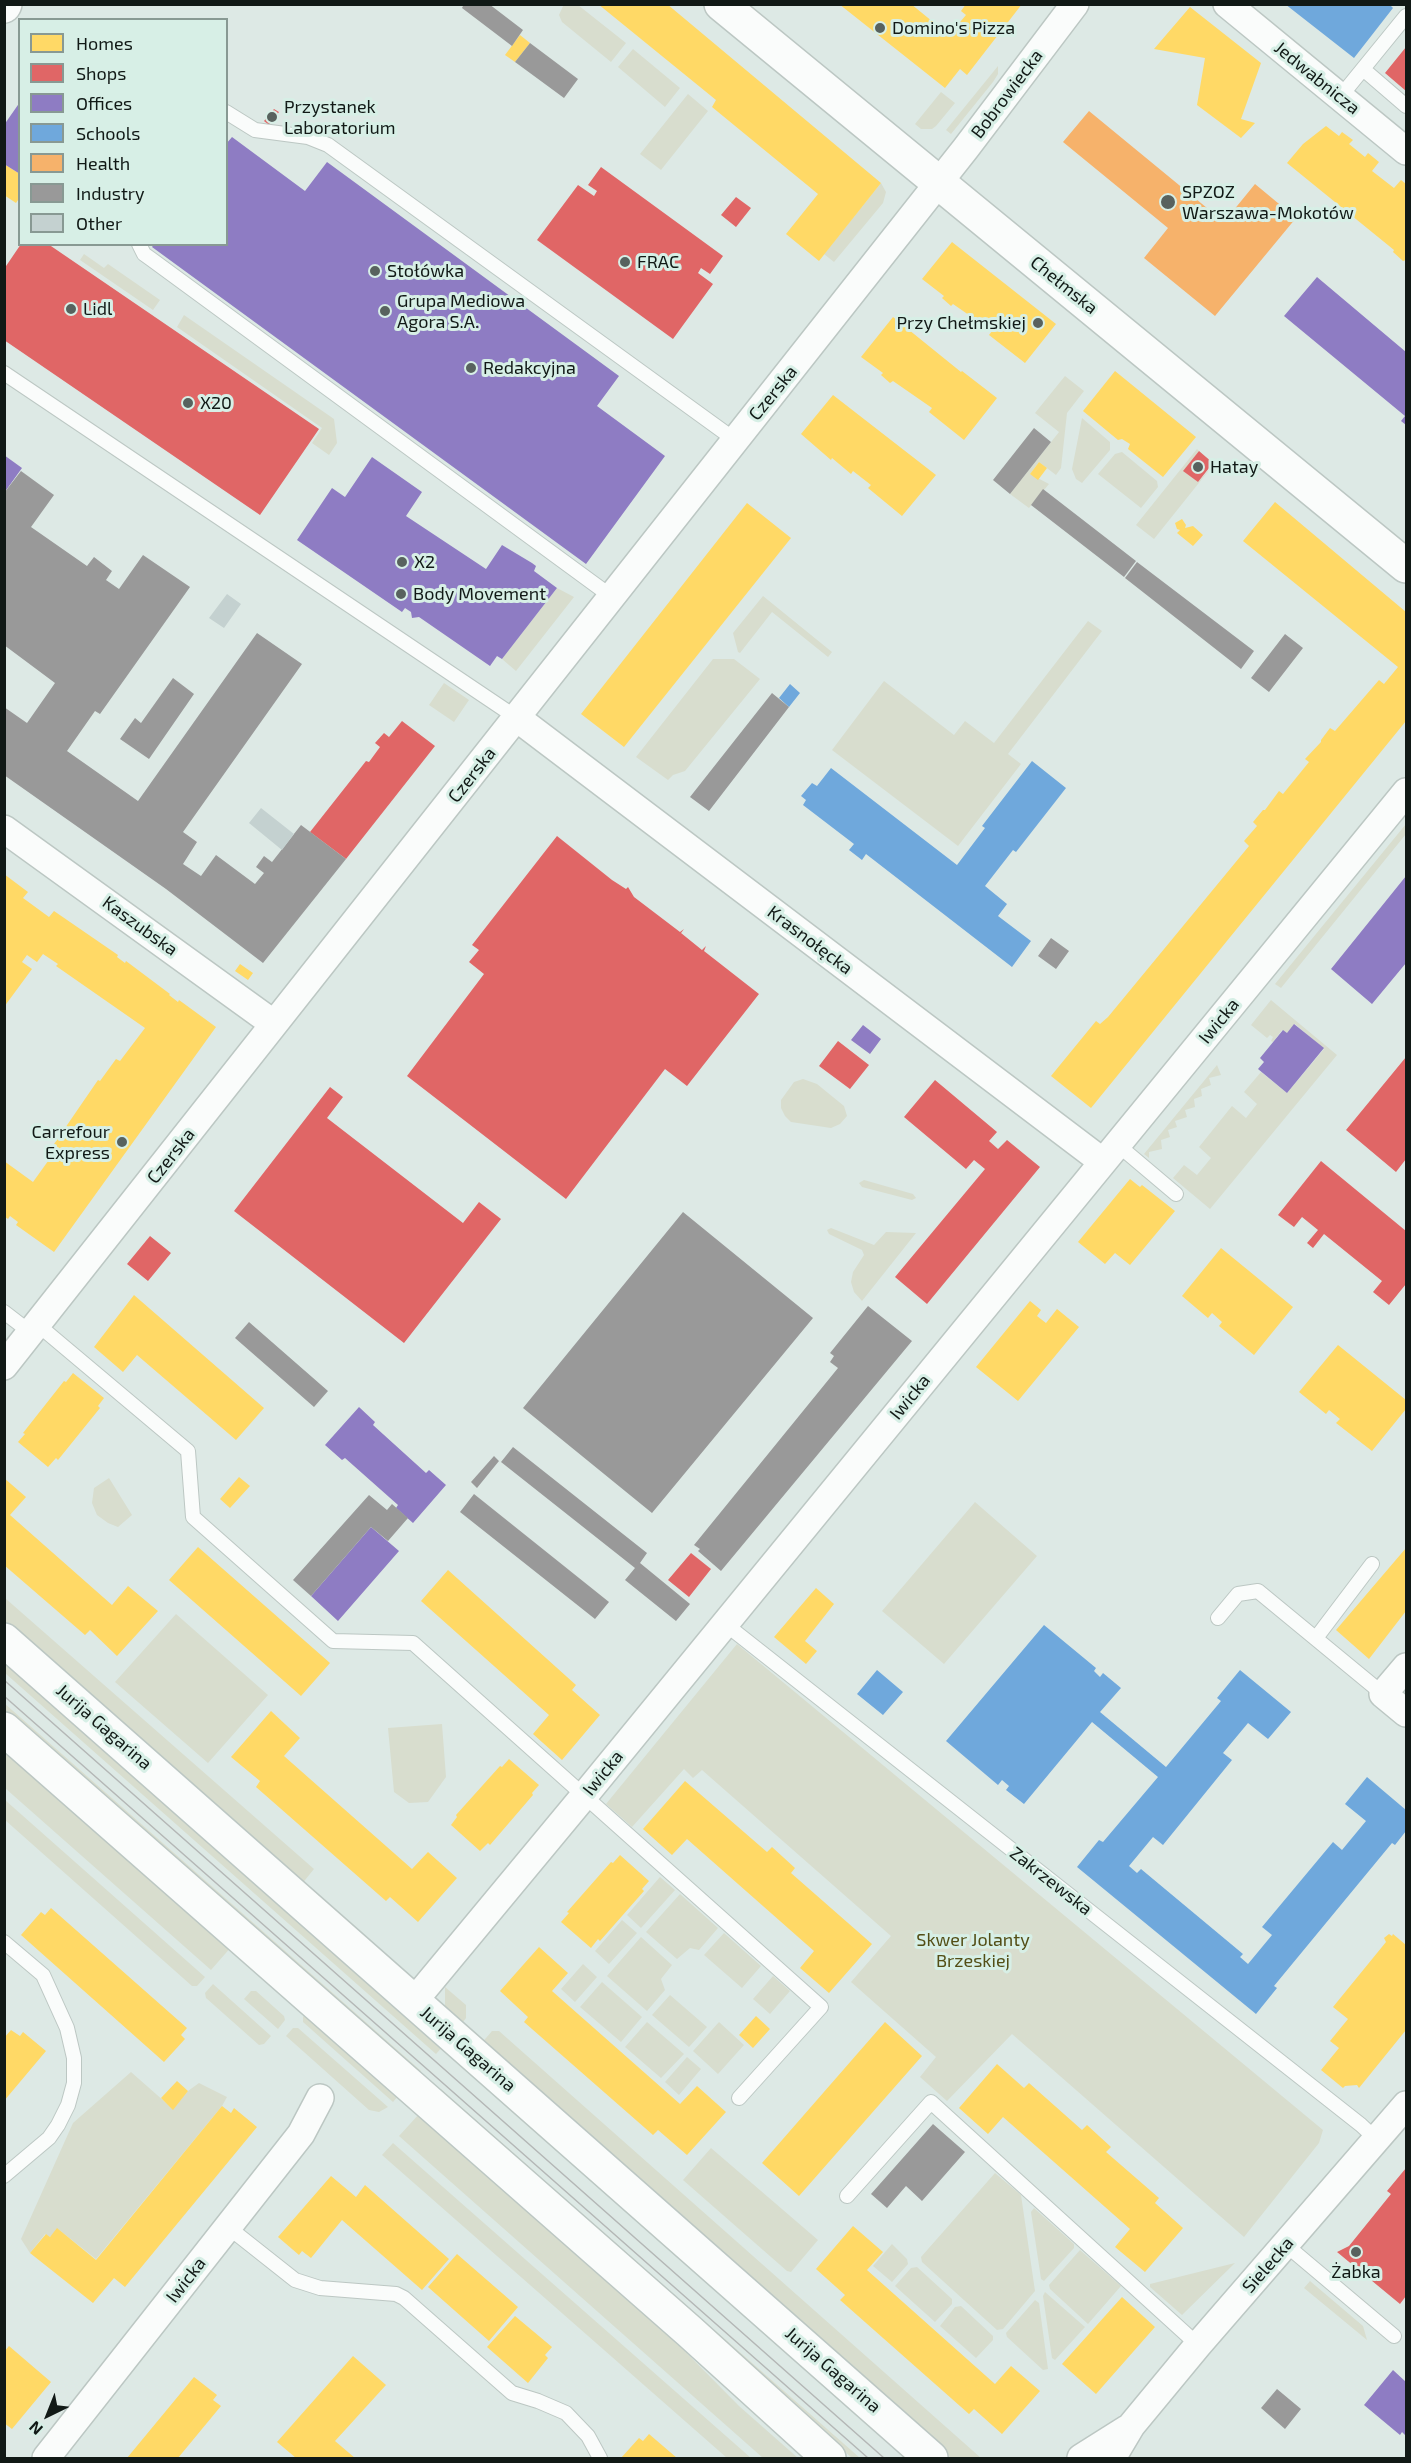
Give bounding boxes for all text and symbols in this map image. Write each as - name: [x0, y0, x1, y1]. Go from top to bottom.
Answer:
- place label: Domino's Pizza: [892, 17, 1015, 39]
- legend: [18, 18, 228, 246]
- marker: Domino's Pizza: [873, 21, 887, 35]
- text: Homes: [76, 32, 133, 54]
- street label: Jedwabnicza: [1270, 37, 1364, 119]
- street label: Bobrowiecka: [967, 45, 1047, 143]
- text: Shops: [76, 62, 126, 84]
- text: Offices: [76, 92, 132, 114]
- place label: Przystanek Laboratorium: [284, 96, 396, 138]
- marker: Przystanek Laboratorium: [265, 110, 279, 124]
- text: Schools: [76, 122, 140, 144]
- text: Health: [76, 152, 130, 174]
- place label: SPZOZ Warszawa-Mokotów: [1182, 181, 1354, 224]
- text: Industry: [76, 182, 145, 204]
- marker: SPZOZ Warszawa-Mokotów: [1159, 193, 1177, 211]
- text: Other: [76, 212, 122, 234]
- place label: FRAC: [637, 251, 679, 273]
- street label: Chełmska: [1026, 251, 1102, 319]
- marker: FRAC: [618, 255, 632, 269]
- place label: Stołówka: [387, 260, 464, 282]
- marker: Stołówka: [368, 264, 382, 278]
- place label: Grupa Mediowa Agora S.A.: [397, 290, 525, 332]
- place label: Lidl: [83, 298, 112, 320]
- marker: Lidl: [64, 302, 78, 316]
- marker: Grupa Mediowa Agora S.A.: [378, 304, 392, 318]
- place label: Przy Chełmskiej: [896, 312, 1026, 334]
- marker: Przy Chełmskiej: [1031, 316, 1045, 330]
- place label: Redakcyjna: [483, 357, 576, 379]
- marker: Redakcyjna: [464, 361, 478, 375]
- street label: Czerska: [744, 361, 802, 425]
- place label: X20: [200, 392, 232, 414]
- marker: X20: [181, 396, 195, 410]
- place label: Hatay: [1210, 456, 1258, 478]
- marker: Hatay: [1191, 460, 1205, 474]
- place label: X2: [414, 551, 435, 573]
- marker: X2: [395, 555, 409, 569]
- place label: Body Movement: [413, 583, 546, 605]
- marker: Body Movement: [394, 587, 408, 601]
- street label: Czerska: [444, 743, 500, 807]
- street label: Kaszubska: [98, 892, 182, 960]
- street label: Krasnołęcka: [763, 901, 857, 979]
- street label: Iwicka: [1194, 994, 1244, 1048]
- place label: Carrefour Express: [32, 1121, 110, 1164]
- street label: Czerska: [143, 1124, 199, 1188]
- marker: Carrefour Express: [115, 1135, 129, 1149]
- street label: Iwicka: [885, 1370, 935, 1424]
- street label: Jurija Gagarina: [52, 1680, 156, 1774]
- street label: Iwicka: [578, 1746, 628, 1800]
- street label: Zakrzewska: [1006, 1842, 1096, 1920]
- park label: Skwer Jolanty Brzeskiej: [916, 1929, 1030, 1972]
- street label: Jurija Gagarina: [416, 2002, 520, 2096]
- street label: Sielecka: [1238, 2233, 1298, 2297]
- marker: Żabka: [1349, 2245, 1363, 2259]
- street label: Iwicka: [162, 2253, 210, 2307]
- place label: Żabka: [1331, 2261, 1381, 2283]
- street label: Jurija Gagarina: [781, 2323, 885, 2417]
- north arrow: [18, 2385, 78, 2445]
- text: N: [25, 2418, 46, 2439]

